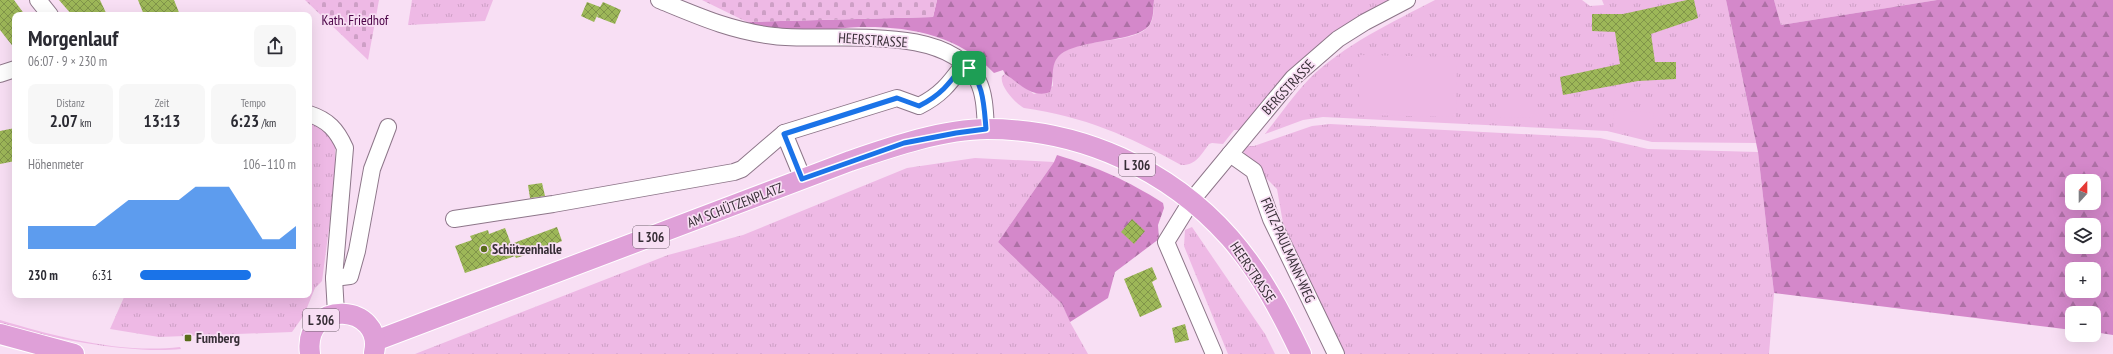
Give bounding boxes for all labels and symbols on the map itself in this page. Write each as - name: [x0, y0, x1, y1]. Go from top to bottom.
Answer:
- park label: Kath. Friedhof: [322, 11, 389, 29]
- street label: HEERSTRASSE: [838, 29, 908, 51]
- pin: [952, 51, 986, 85]
- street label: BERGSTRASSE: [1258, 56, 1318, 118]
- road number: L 306: [1119, 154, 1155, 176]
- north arrow: [2065, 174, 2101, 210]
- street label: AM SCHÜTZENPLATZ: [684, 178, 786, 232]
- street label: FRITZ-PAULMANN-WEG: [1257, 195, 1319, 305]
- road number: L 306: [633, 226, 669, 248]
- street label: HEERSTRASSE: [1226, 238, 1280, 306]
- place label: Schützenhalle: [492, 240, 562, 258]
- marker: Schützenhalle: [479, 244, 489, 254]
- road number: L 306: [303, 309, 339, 331]
- place label: Fumberg: [196, 329, 240, 347]
- marker: Fumberg: [183, 333, 193, 343]

